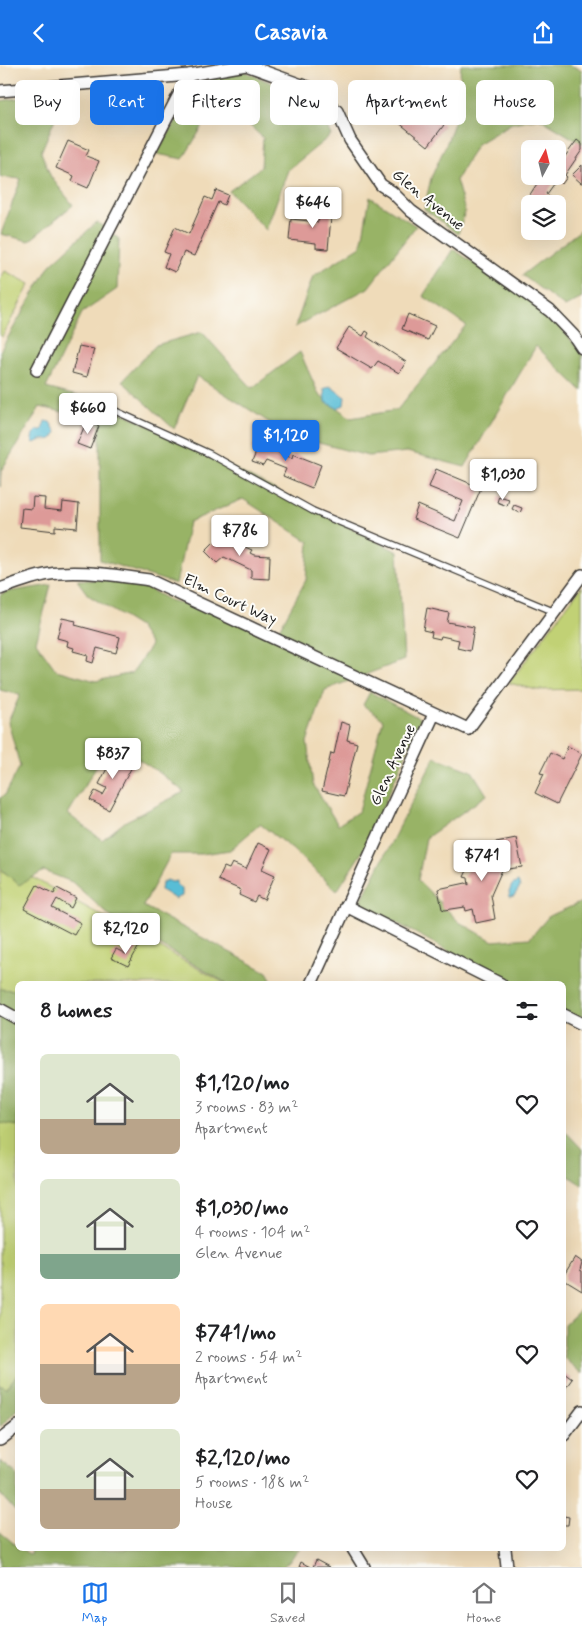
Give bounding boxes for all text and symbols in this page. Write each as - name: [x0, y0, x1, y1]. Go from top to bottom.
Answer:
- icon: back: [25, 19, 53, 47]
- text: Casavia: [254, 19, 328, 47]
- icon: share: [529, 19, 557, 47]
- chip: Buy: [15, 80, 80, 125]
- chip: Rent: [90, 80, 164, 125]
- chip: Filters: [174, 80, 260, 125]
- chip: New: [270, 80, 338, 125]
- chip: Apartment: [348, 80, 466, 125]
- chip: House: [476, 80, 554, 125]
- north arrow: [521, 140, 566, 185]
- map controls: [521, 140, 566, 240]
- street label: Glen Avenue: [387, 164, 469, 236]
- pin: $646: [283, 186, 343, 229]
- text: $646: [296, 192, 330, 213]
- button: layers: [521, 195, 566, 240]
- pin: $660: [58, 393, 118, 435]
- text: $660: [70, 398, 106, 419]
- pin: $1,120: [245, 419, 327, 462]
- text: $1,120: [263, 425, 309, 446]
- pin: $1,030: [462, 459, 544, 501]
- text: $1,030: [481, 464, 525, 485]
- pin: $786: [210, 515, 270, 557]
- text: $786: [222, 520, 258, 541]
- street label: Elm Court Way: [180, 569, 280, 631]
- street label: Glen Avenue: [365, 721, 421, 809]
- pin: $837: [83, 737, 143, 780]
- text: $837: [96, 743, 130, 764]
- pin: $741: [452, 839, 512, 882]
- text: $741: [464, 845, 500, 866]
- pin: $2,120: [85, 913, 167, 955]
- text: $2,120: [103, 918, 149, 939]
- text: 8 homes: [40, 997, 112, 1025]
- icon: filters: [513, 997, 541, 1025]
- text: $1,120/mo: [195, 1069, 289, 1097]
- icon: home: [80, 1074, 140, 1134]
- icon: heart: [513, 1090, 541, 1118]
- text: 3 rooms · 83 m²: [195, 1097, 298, 1118]
- text: Apartment: [195, 1118, 268, 1139]
- text: $1,030/mo: [195, 1194, 288, 1222]
- icon: home: [80, 1199, 140, 1259]
- icon: heart: [513, 1215, 541, 1243]
- text: 4 rooms · 104 m²: [195, 1222, 310, 1243]
- text: Glen Avenue: [195, 1243, 282, 1264]
- text: $741/mo: [195, 1319, 276, 1347]
- icon: home: [80, 1324, 140, 1384]
- icon: heart: [513, 1340, 541, 1368]
- text: 2 rooms · 54 m²: [195, 1347, 302, 1368]
- text: Apartment: [195, 1368, 268, 1389]
- text: $2,120/mo: [195, 1444, 290, 1472]
- icon: home: [80, 1449, 140, 1509]
- icon: heart: [513, 1465, 541, 1493]
- text: 5 rooms · 188 m²: [195, 1472, 309, 1493]
- text: House: [195, 1493, 233, 1514]
- tab: Map: [81, 1579, 109, 1627]
- tab: Saved: [270, 1579, 305, 1627]
- tab: Home: [467, 1579, 501, 1627]

